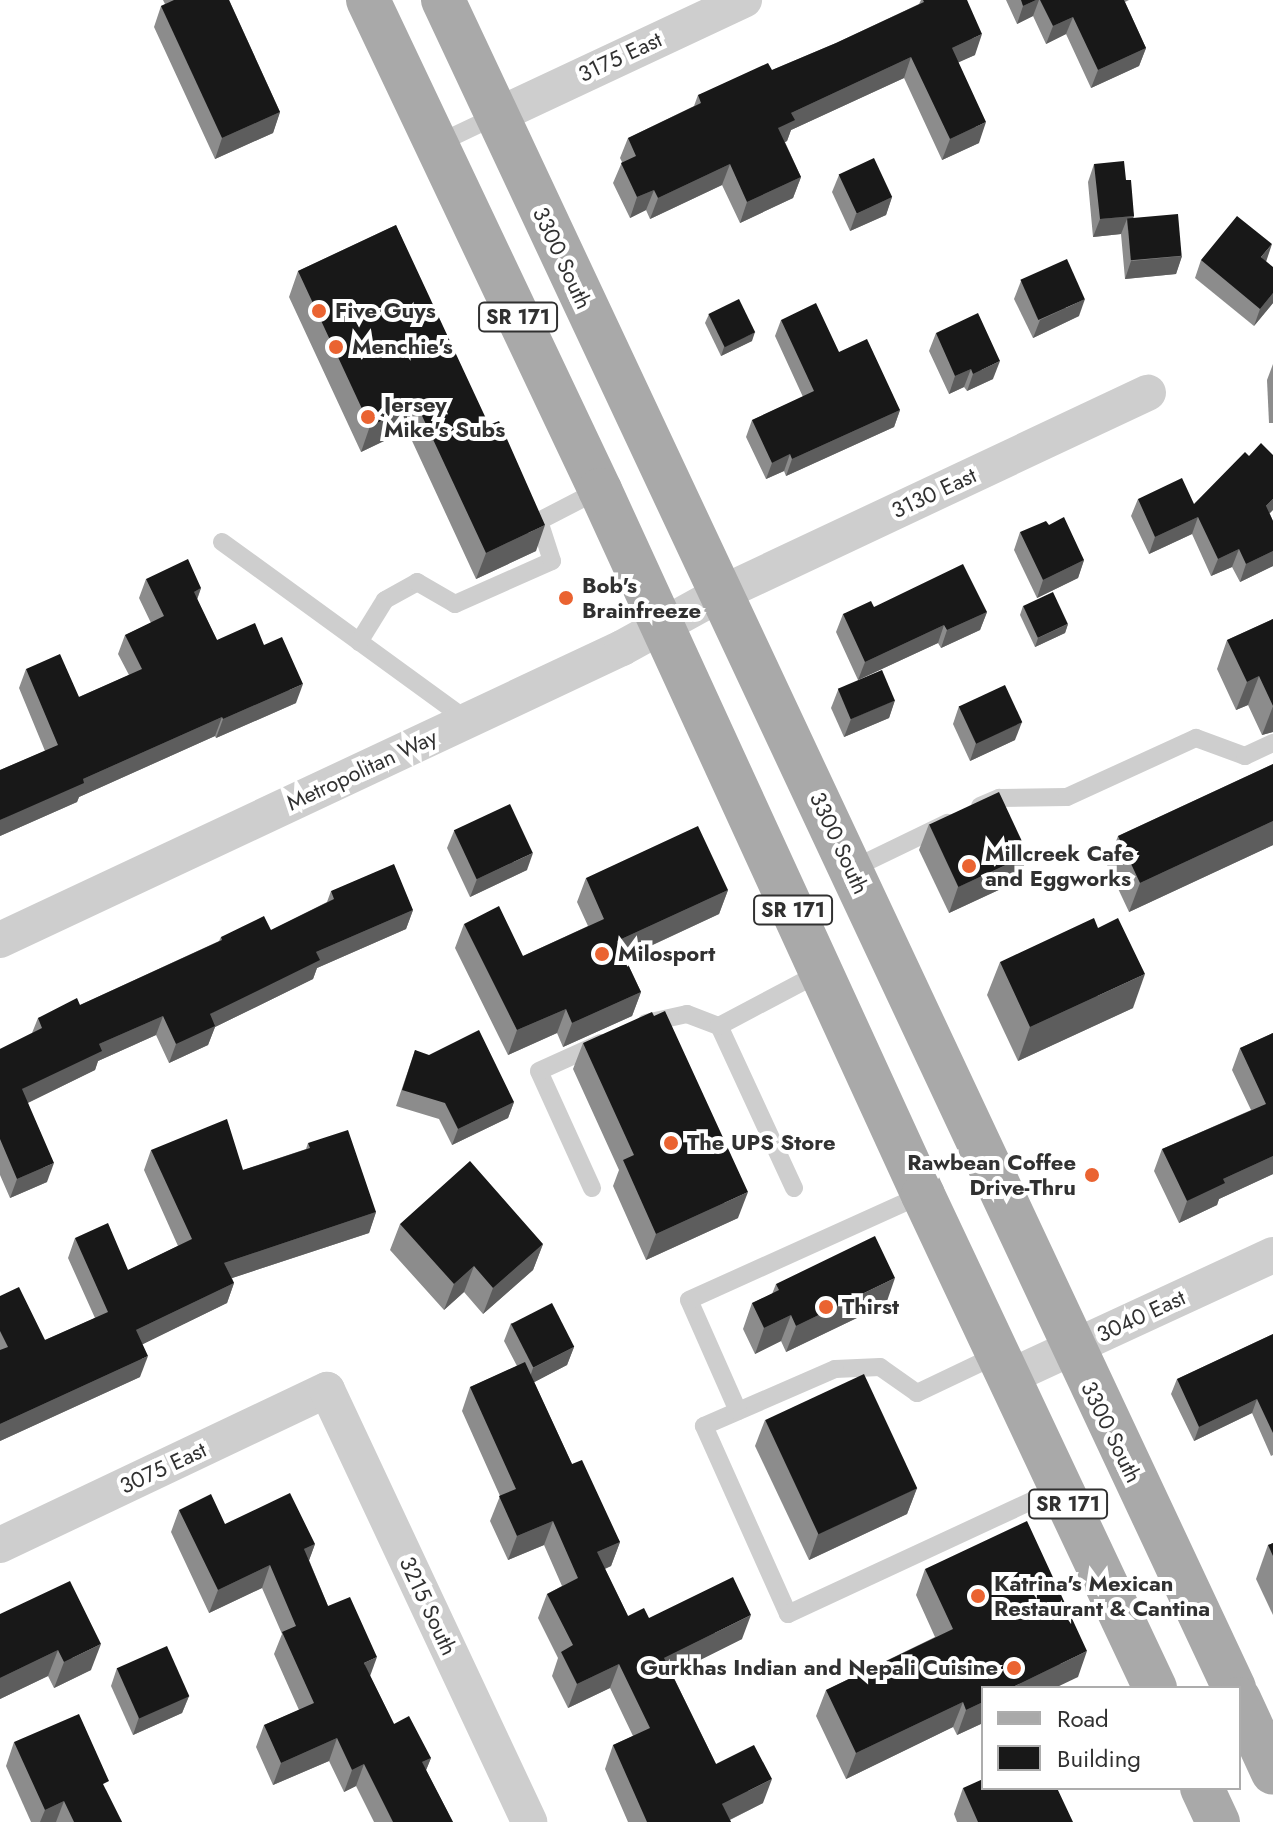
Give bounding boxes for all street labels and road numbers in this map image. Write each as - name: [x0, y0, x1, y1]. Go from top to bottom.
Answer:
- street label: 3175 East: [574, 26, 666, 88]
- street label: 3300 South: [527, 203, 597, 313]
- road number: SR 171: [478, 301, 558, 333]
- street label: 3130 East: [887, 462, 981, 524]
- street label: Metropolitan Way: [283, 724, 441, 816]
- street label: 3300 South: [804, 788, 874, 898]
- road number: SR 171: [753, 894, 833, 926]
- street label: 3040 East: [1093, 1284, 1189, 1348]
- street label: 3300 South: [1075, 1377, 1147, 1487]
- street label: 3075 East: [115, 1436, 211, 1500]
- road number: SR 171: [1028, 1488, 1108, 1520]
- street label: 3215 South: [394, 1552, 462, 1660]

